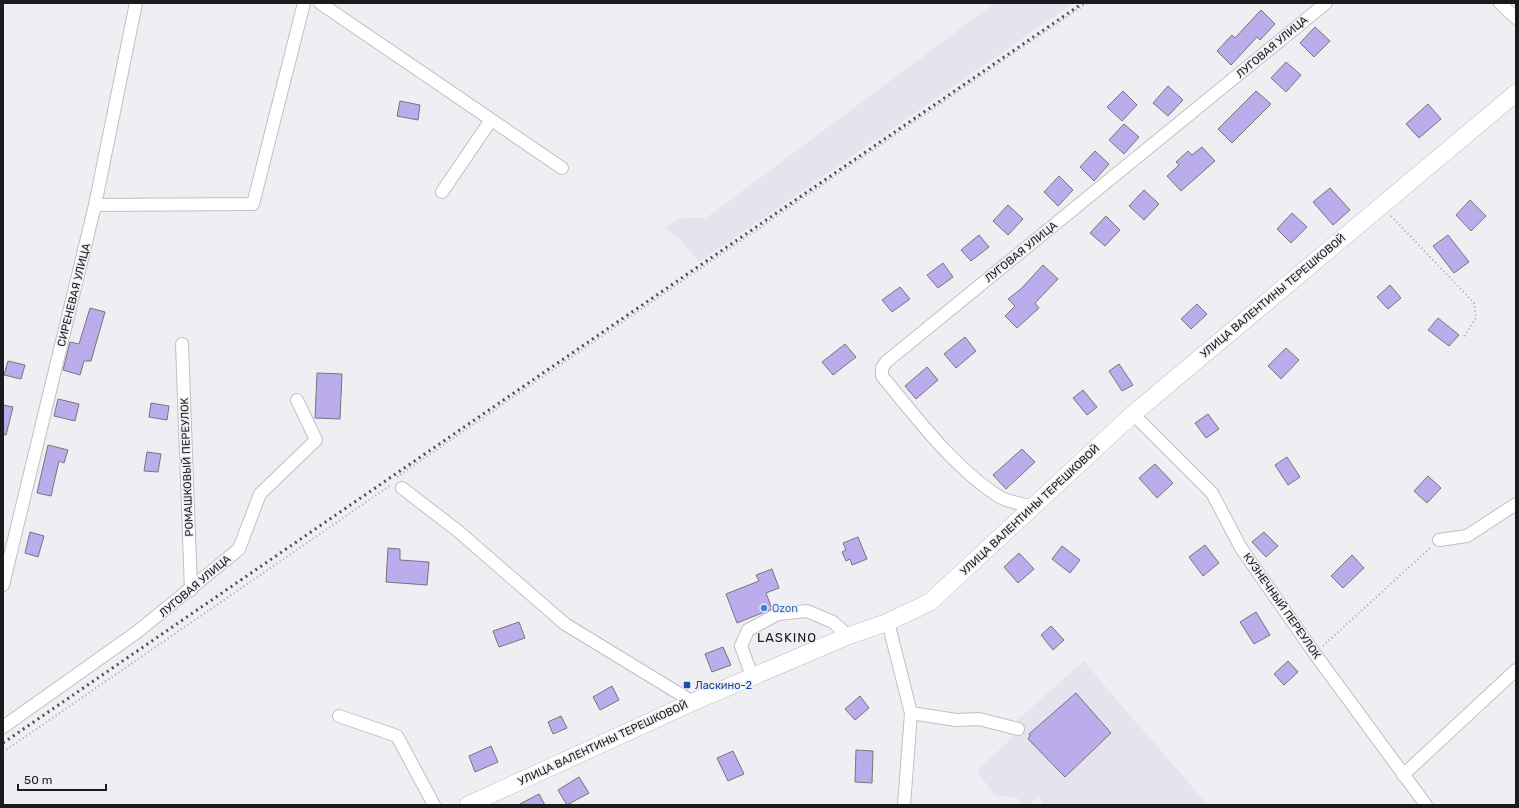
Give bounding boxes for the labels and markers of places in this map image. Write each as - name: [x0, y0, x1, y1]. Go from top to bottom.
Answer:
- place label: Ozon: [772, 602, 798, 615]
- marker: Ozon: [759, 603, 769, 613]
- place label: Ласкино-2: [695, 679, 752, 692]
- marker: Ласкино-2: [682, 680, 692, 690]

